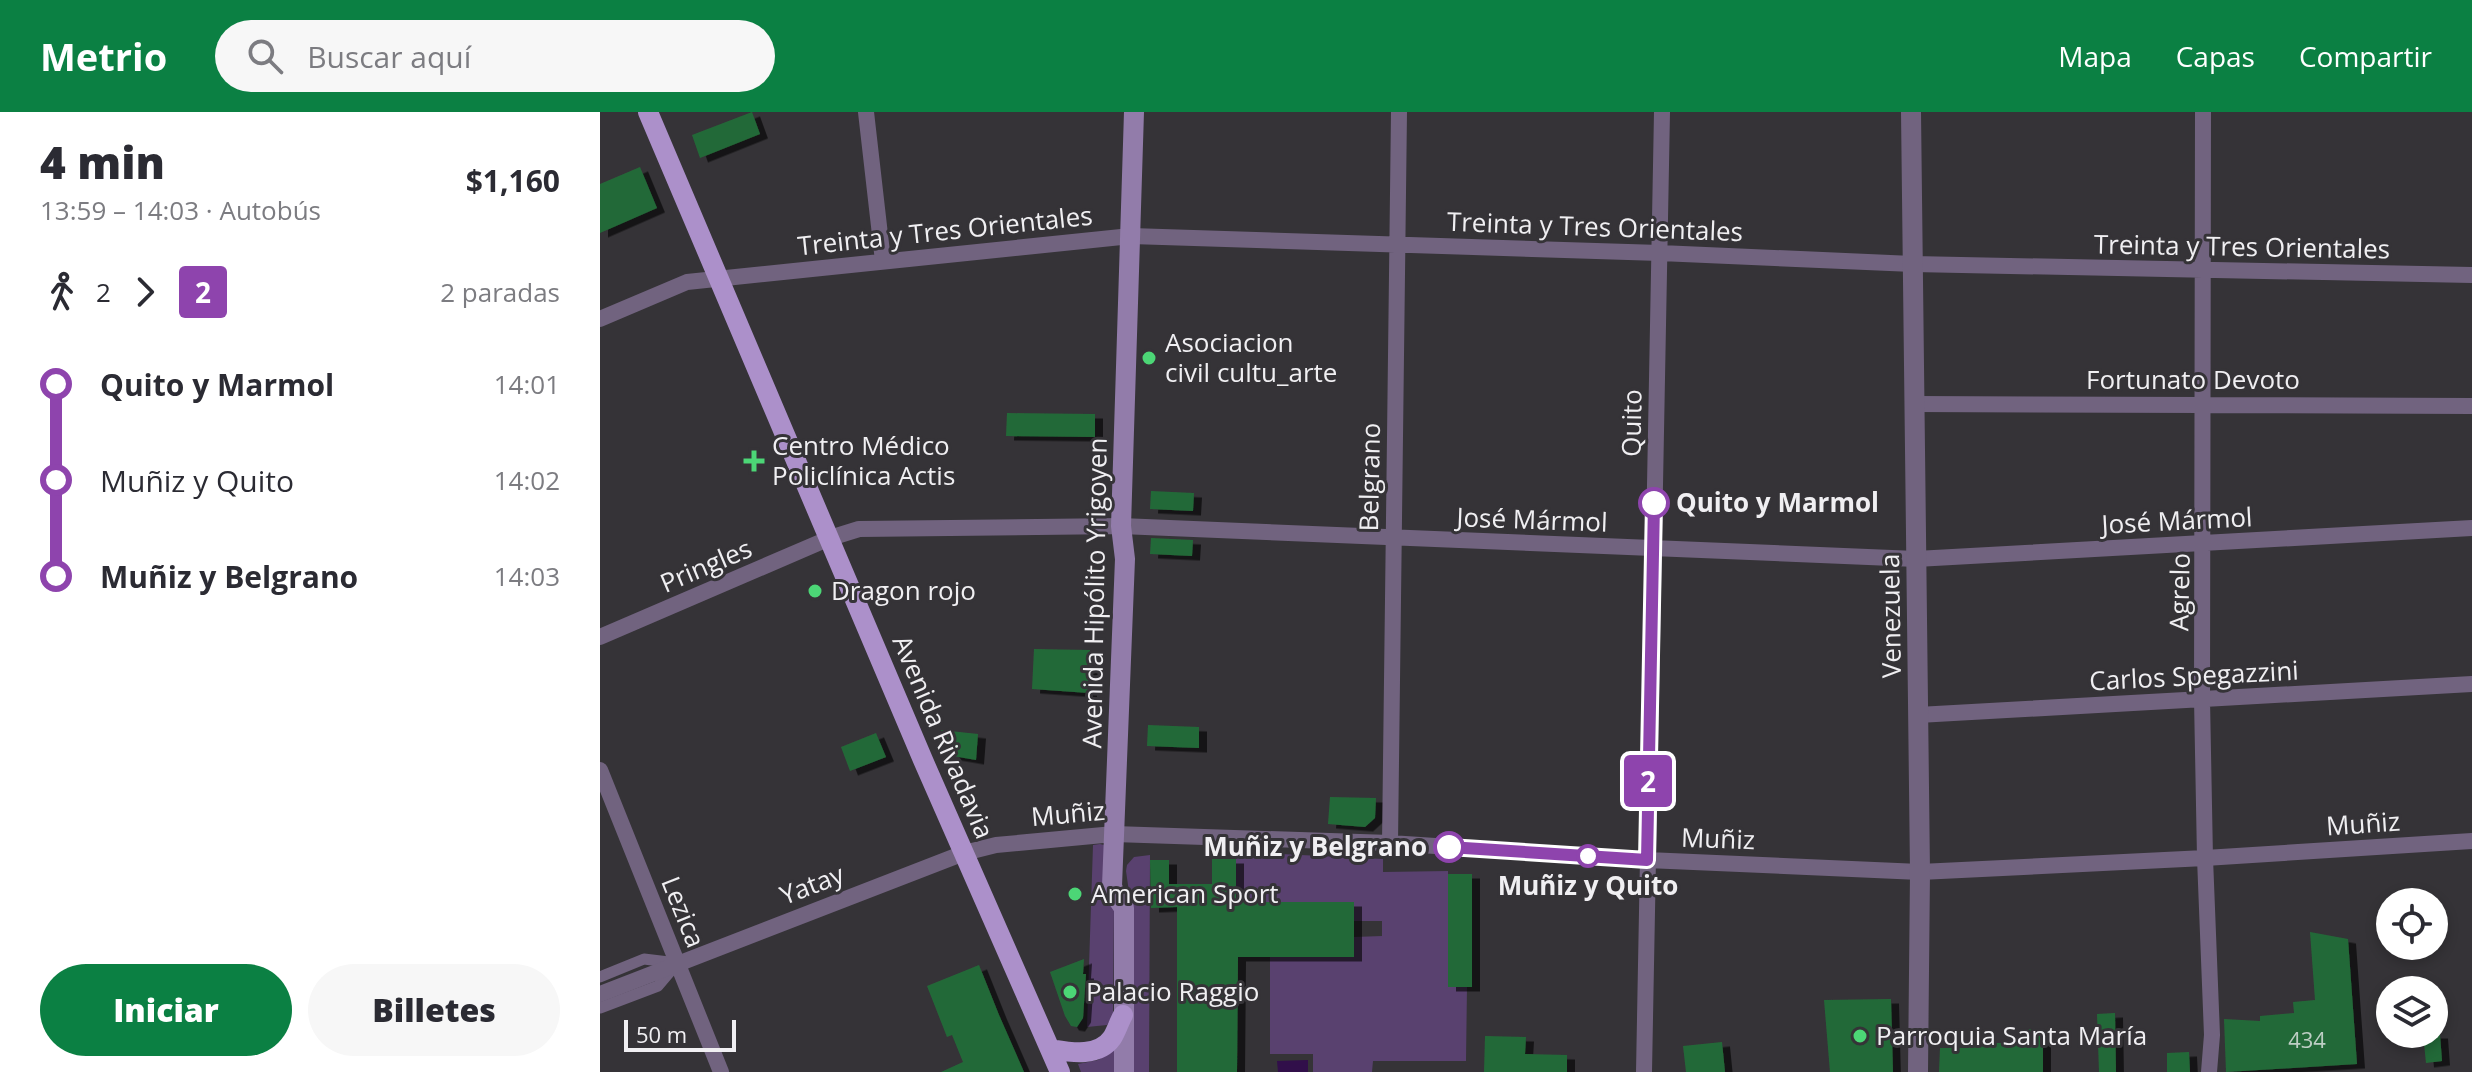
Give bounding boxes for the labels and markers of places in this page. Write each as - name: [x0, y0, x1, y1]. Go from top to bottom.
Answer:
- place label: Asociacion civil cultu_arte: [1165, 324, 1337, 390]
- marker: Asociacion civil cultu_arte: [1140, 349, 1158, 367]
- place label: Centro Médico Policlínica Actis: [772, 427, 955, 493]
- marker: Centro Médico Policlínica Actis: [743, 450, 765, 472]
- place label: Quito y Marmol: [1676, 484, 1879, 520]
- marker: Quito y Marmol: [1639, 488, 1669, 518]
- place label: Dragon rojo: [831, 572, 976, 608]
- marker: Dragon rojo: [806, 582, 824, 600]
- place label: Muñiz y Belgrano: [1203, 828, 1427, 864]
- marker: Muñiz y Belgrano: [1434, 832, 1464, 862]
- marker: Muñiz y Quito: [1577, 845, 1599, 867]
- place label: Muñiz y Quito: [1498, 867, 1678, 903]
- place label: American Sport: [1091, 875, 1279, 911]
- marker: American Sport: [1066, 885, 1084, 903]
- place label: Palacio Raggio: [1086, 973, 1259, 1009]
- marker: Palacio Raggio: [1061, 983, 1079, 1001]
- place label: Parroquia Santa María: [1876, 1017, 2147, 1053]
- marker: Parroquia Santa María: [1851, 1027, 1869, 1045]

